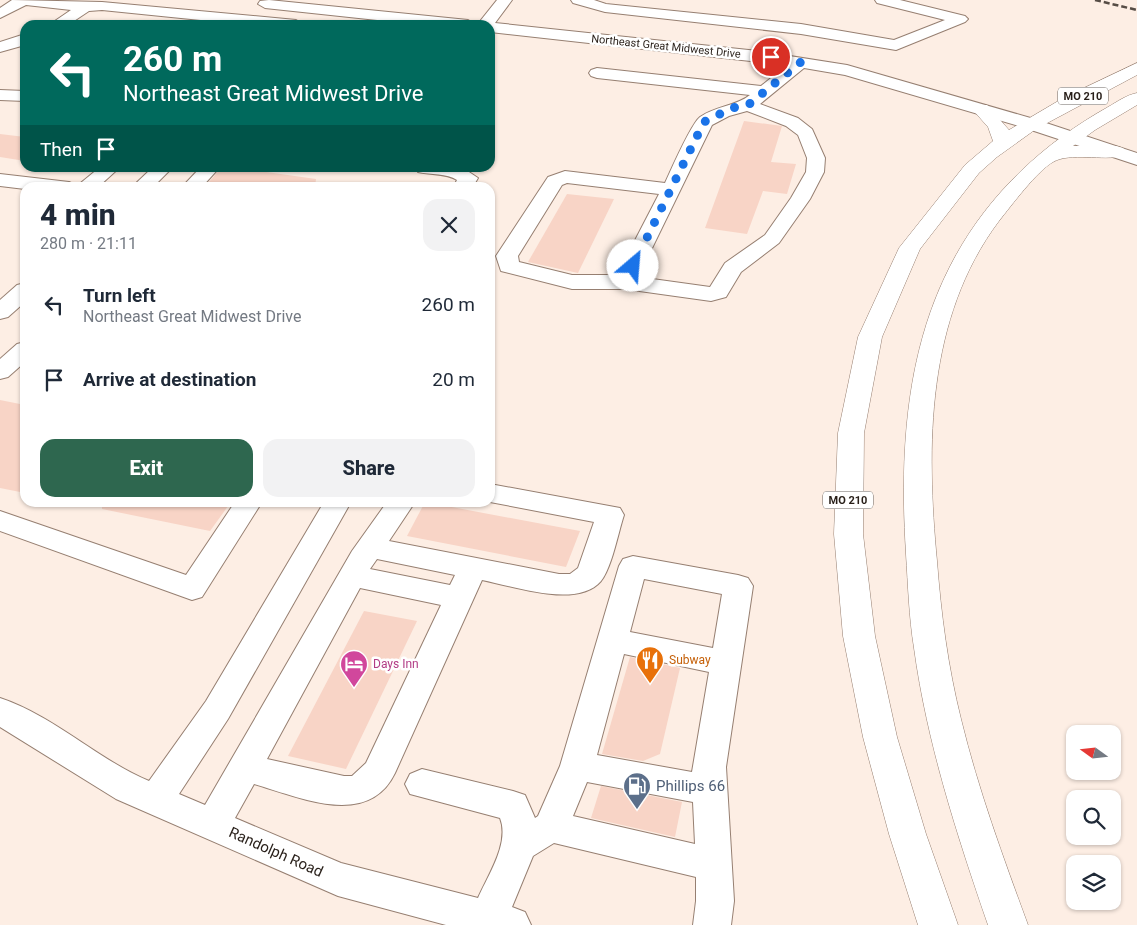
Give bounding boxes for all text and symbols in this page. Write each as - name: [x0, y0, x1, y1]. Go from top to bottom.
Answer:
- street label: Northeast Great Midwest Drive: [591, 32, 741, 61]
- pin: [750, 36, 792, 78]
- text: 260 m: [123, 39, 222, 80]
- icon: left: [40, 40, 105, 105]
- icon: arrive: [757, 43, 785, 71]
- text: Northeast Great Midwest Drive: [123, 81, 423, 106]
- road number: MO 210: [1058, 88, 1108, 104]
- icon: arrive: [92, 135, 120, 163]
- text: Then: [40, 138, 82, 161]
- text: 4 min: [40, 197, 116, 232]
- button: close: [423, 199, 475, 251]
- text: 280 m · 21:11: [40, 234, 137, 253]
- position arrow: [606, 239, 658, 291]
- text: Turn left: [83, 284, 156, 307]
- icon: left: [40, 291, 68, 319]
- text: 260 m: [422, 293, 475, 316]
- text: Northeast Great Midwest Drive: [83, 307, 301, 326]
- icon: arrive: [40, 366, 68, 394]
- text: Arrive at destination: [83, 368, 256, 391]
- text: 20 m: [432, 368, 475, 391]
- button: Exit: [40, 439, 253, 497]
- button: Share: [263, 439, 475, 497]
- road number: MO 210: [823, 492, 873, 508]
- restaurant icon: Subway: [635, 645, 665, 684]
- hotel icon: Days Inn: [339, 649, 369, 688]
- place label: Subway: [669, 653, 711, 667]
- place label: Days Inn: [373, 657, 419, 671]
- north arrow: [1066, 725, 1121, 780]
- map controls: [1066, 725, 1121, 910]
- fuel station icon: Phillips 66: [622, 771, 652, 810]
- place label: Phillips 66: [656, 777, 725, 795]
- button: search: [1066, 790, 1121, 845]
- street label: Randolph Road: [226, 823, 326, 881]
- button: layers: [1066, 855, 1121, 910]

